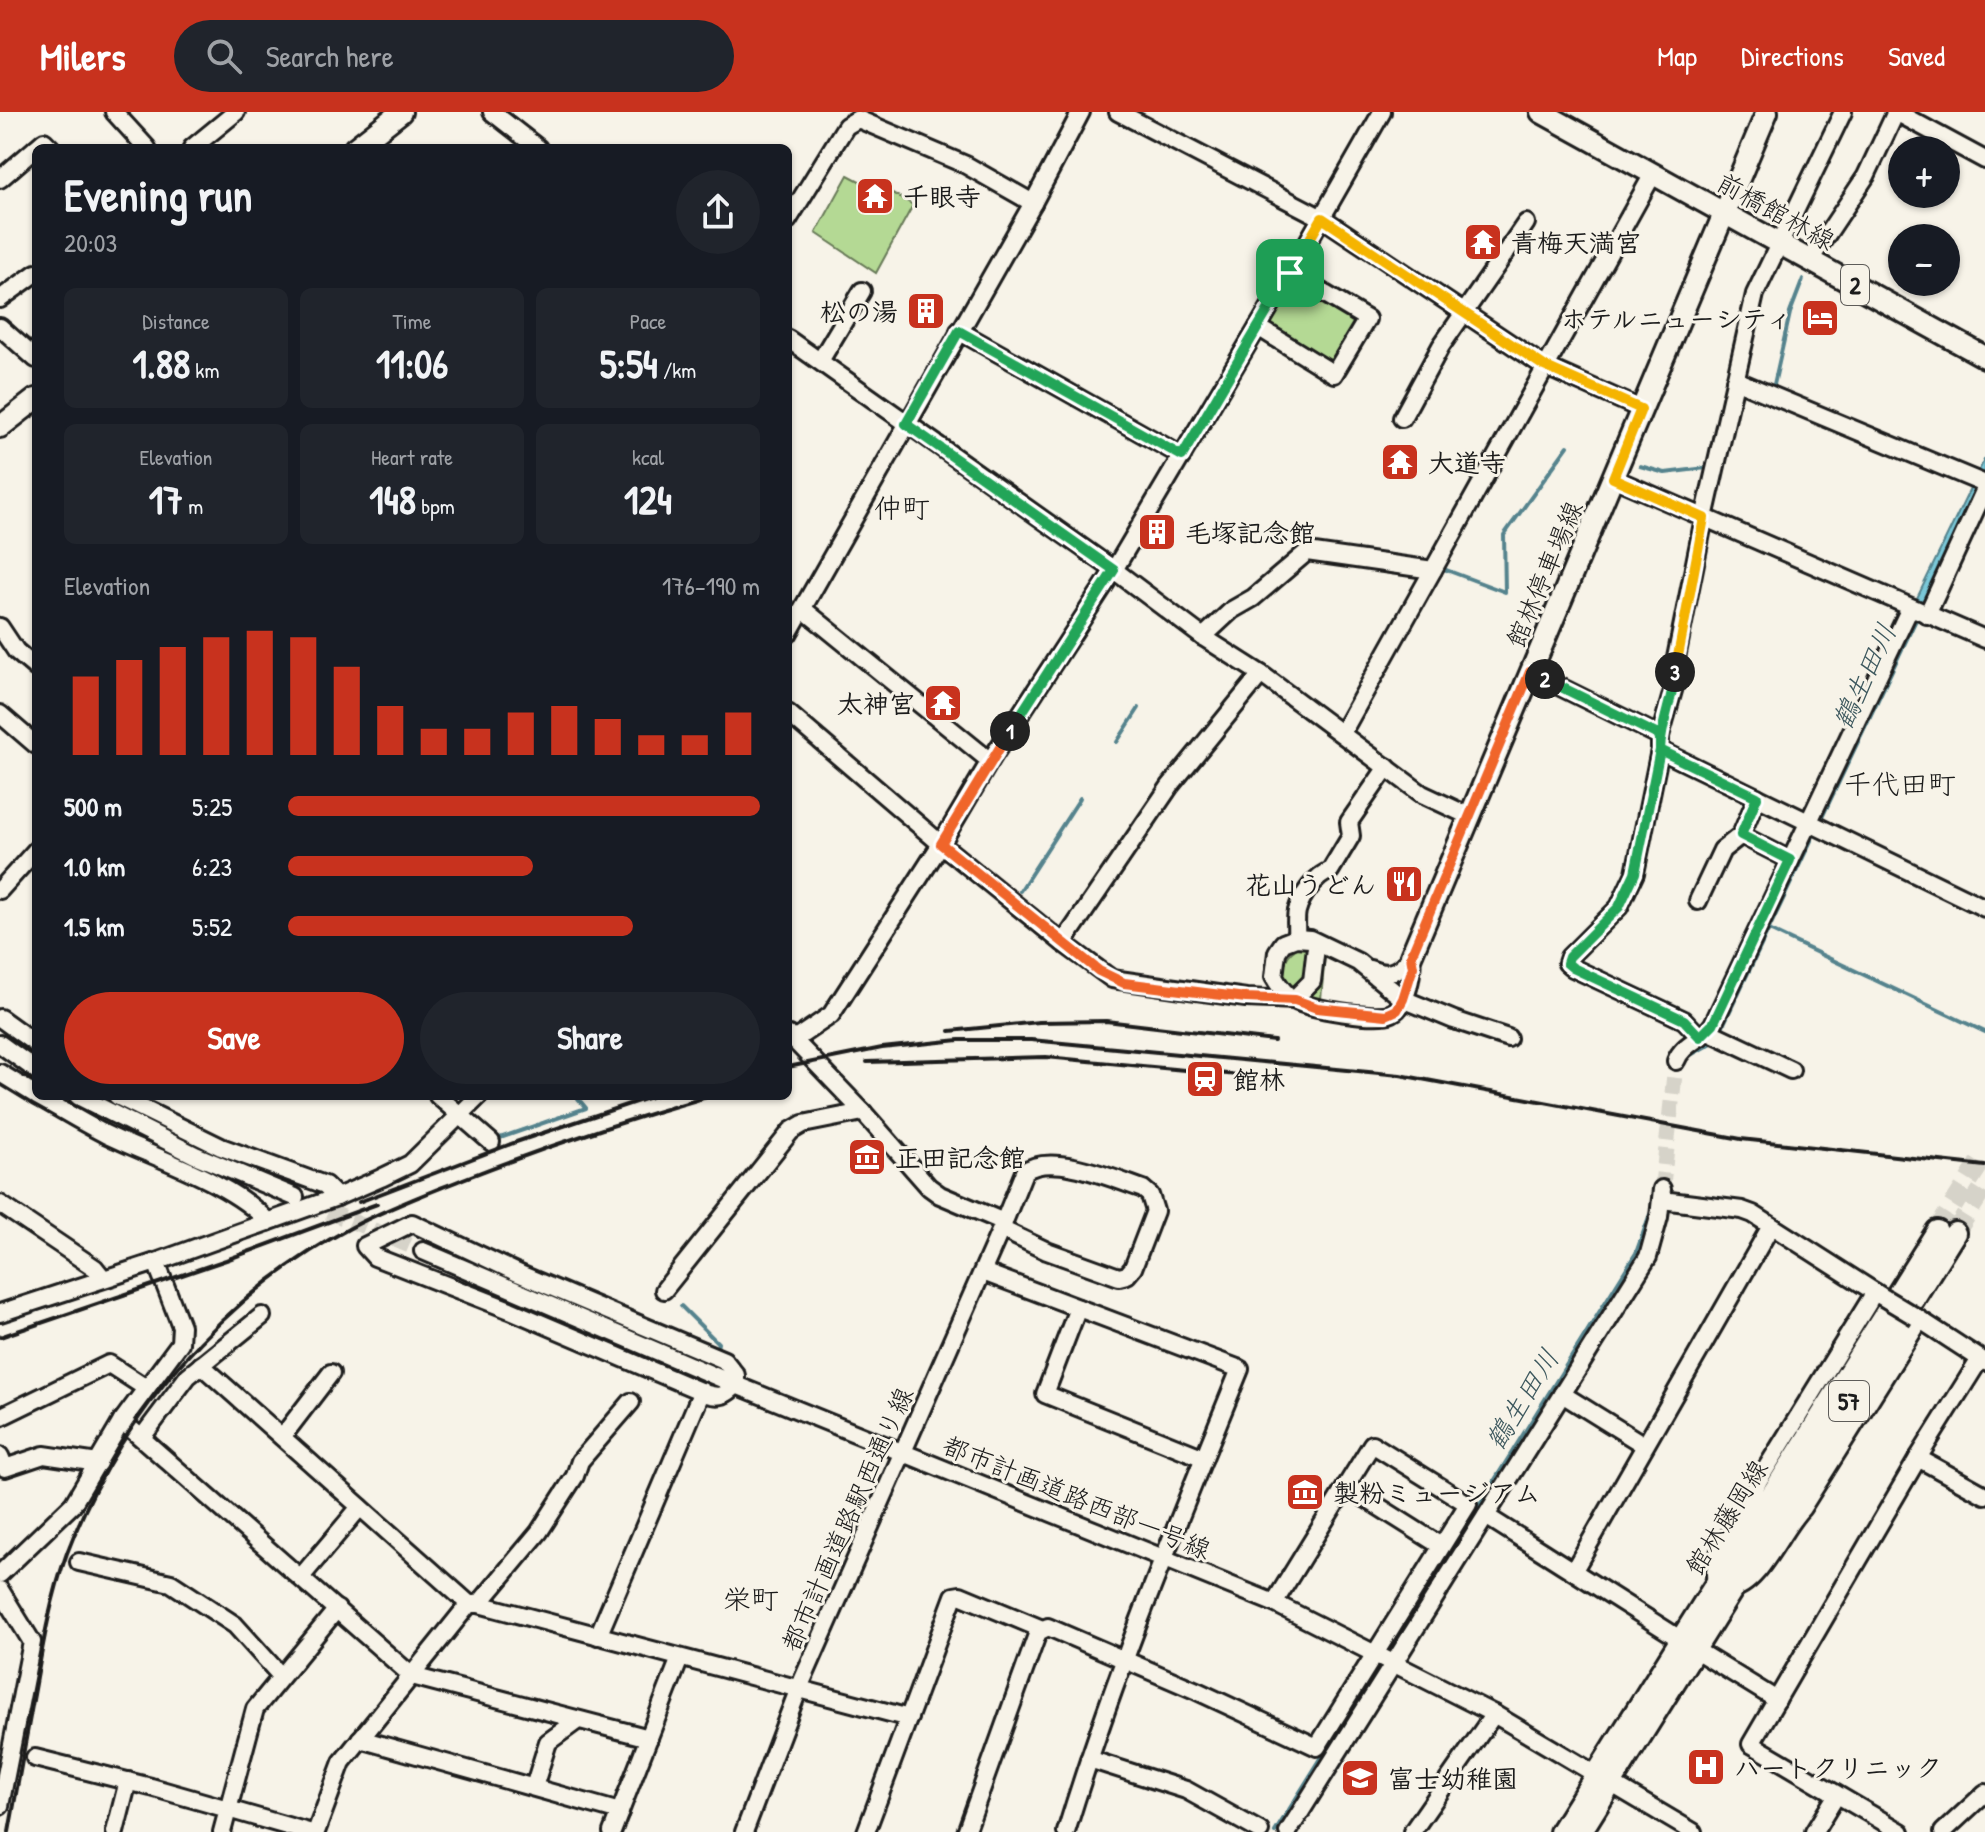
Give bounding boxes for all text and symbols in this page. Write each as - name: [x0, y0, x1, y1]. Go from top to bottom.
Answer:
- search box: [174, 20, 734, 92]
- text: Milers: [40, 30, 126, 82]
- icon: search: [202, 34, 246, 78]
- text: Search here: [266, 36, 394, 76]
- text: Map: [1657, 37, 1697, 75]
- text: Directions: [1741, 37, 1844, 75]
- text: Saved: [1888, 37, 1945, 75]
- map controls: [1888, 136, 1960, 296]
- button: +: [1888, 136, 1960, 208]
- street label: 前橋館林線: [1711, 164, 1841, 258]
- text: Evening run: [64, 165, 252, 225]
- button: share: [676, 170, 760, 254]
- temple icon: 千眼寺: [854, 175, 896, 217]
- place label: 千眼寺: [903, 179, 981, 214]
- temple icon: 青梅天満宮: [1462, 221, 1504, 263]
- button: −: [1888, 224, 1960, 296]
- text: 20:03: [64, 225, 117, 260]
- place label: 青梅天満宮: [1511, 225, 1641, 260]
- pin: [1256, 239, 1324, 307]
- icon: arrive: [1268, 251, 1312, 295]
- road number: 2: [1841, 265, 1869, 305]
- building icon: 松の湯: [905, 290, 947, 332]
- place label: 松の湯: [820, 294, 898, 329]
- hotel icon: ホテルニューシティ: [1799, 297, 1841, 339]
- place label: ホテルニューシティ: [1561, 301, 1792, 336]
- text: Distance: [142, 306, 210, 336]
- text: Time: [393, 306, 431, 336]
- text: Pace: [630, 306, 666, 336]
- text: 1.88: [133, 336, 190, 390]
- text: 11:06: [376, 336, 448, 390]
- text: 5:54: [600, 336, 658, 390]
- text: km: [190, 355, 219, 385]
- text: /km: [658, 355, 696, 385]
- temple icon: 大道寺: [1379, 441, 1421, 483]
- text: Elevation: [139, 442, 213, 472]
- text: Heart rate: [371, 442, 453, 472]
- text: kcal: [632, 442, 664, 472]
- place label: 大道寺: [1428, 445, 1506, 480]
- text: 17: [149, 472, 183, 526]
- text: 148: [369, 472, 416, 526]
- text: 124: [624, 472, 672, 526]
- district label: 仲町: [874, 489, 930, 527]
- text: m: [183, 491, 203, 521]
- text: bpm: [416, 491, 455, 521]
- street label: 館林停車場線: [1497, 495, 1591, 653]
- building icon: 毛塚記念館: [1136, 511, 1178, 553]
- place label: 毛塚記念館: [1185, 515, 1315, 550]
- text: Elevation: [64, 568, 150, 603]
- text: 176–190 m: [662, 568, 760, 603]
- water label: 鶴生田川: [1823, 617, 1905, 735]
- pin: 3: [1655, 652, 1695, 692]
- text: 3: [1670, 657, 1680, 687]
- pin: 2: [1525, 659, 1565, 699]
- text: 2: [1540, 664, 1550, 694]
- temple icon: 太神宮: [922, 682, 964, 724]
- place label: 太神宮: [837, 686, 915, 721]
- pin: 1: [990, 711, 1030, 751]
- text: 1: [1006, 716, 1014, 746]
- district label: 千代田町: [1844, 765, 1956, 803]
- text: 500 m: [64, 789, 122, 824]
- text: 5:25: [192, 789, 232, 824]
- text: 1.0 km: [64, 849, 125, 884]
- text: 6:23: [192, 849, 232, 884]
- restaurant icon: 花山うどん: [1383, 863, 1425, 905]
- place label: 花山うどん: [1245, 867, 1376, 902]
- text: 1.5 km: [64, 909, 124, 944]
- text: 5:52: [192, 909, 232, 944]
- button: Save: [64, 992, 404, 1084]
- button: Share: [420, 992, 760, 1084]
- station icon: 館林: [1184, 1058, 1226, 1100]
- place label: 館林: [1233, 1062, 1285, 1097]
- museum icon: 正田記念館: [846, 1136, 888, 1178]
- place label: 正田記念館: [895, 1140, 1025, 1175]
- water label: 鶴生田川: [1476, 1341, 1568, 1457]
- street label: 都市計画道路駅西通り線: [773, 1381, 921, 1657]
- road number: 57: [1829, 1381, 1869, 1421]
- street label: 都市計画道路西部一号線: [938, 1427, 1216, 1567]
- street label: 館林藤岡線: [1677, 1453, 1775, 1581]
- museum icon: 製粉ミュージアム: [1284, 1471, 1326, 1513]
- place label: 製粉ミュージアム: [1333, 1475, 1540, 1510]
- district label: 栄町: [723, 1580, 779, 1618]
- hospital icon: ハートクリニック: [1685, 1746, 1727, 1788]
- place label: ハートクリニック: [1734, 1750, 1942, 1785]
- school or university icon: 富士幼稚園: [1339, 1757, 1381, 1799]
- place label: 富士幼稚園: [1388, 1761, 1518, 1796]

